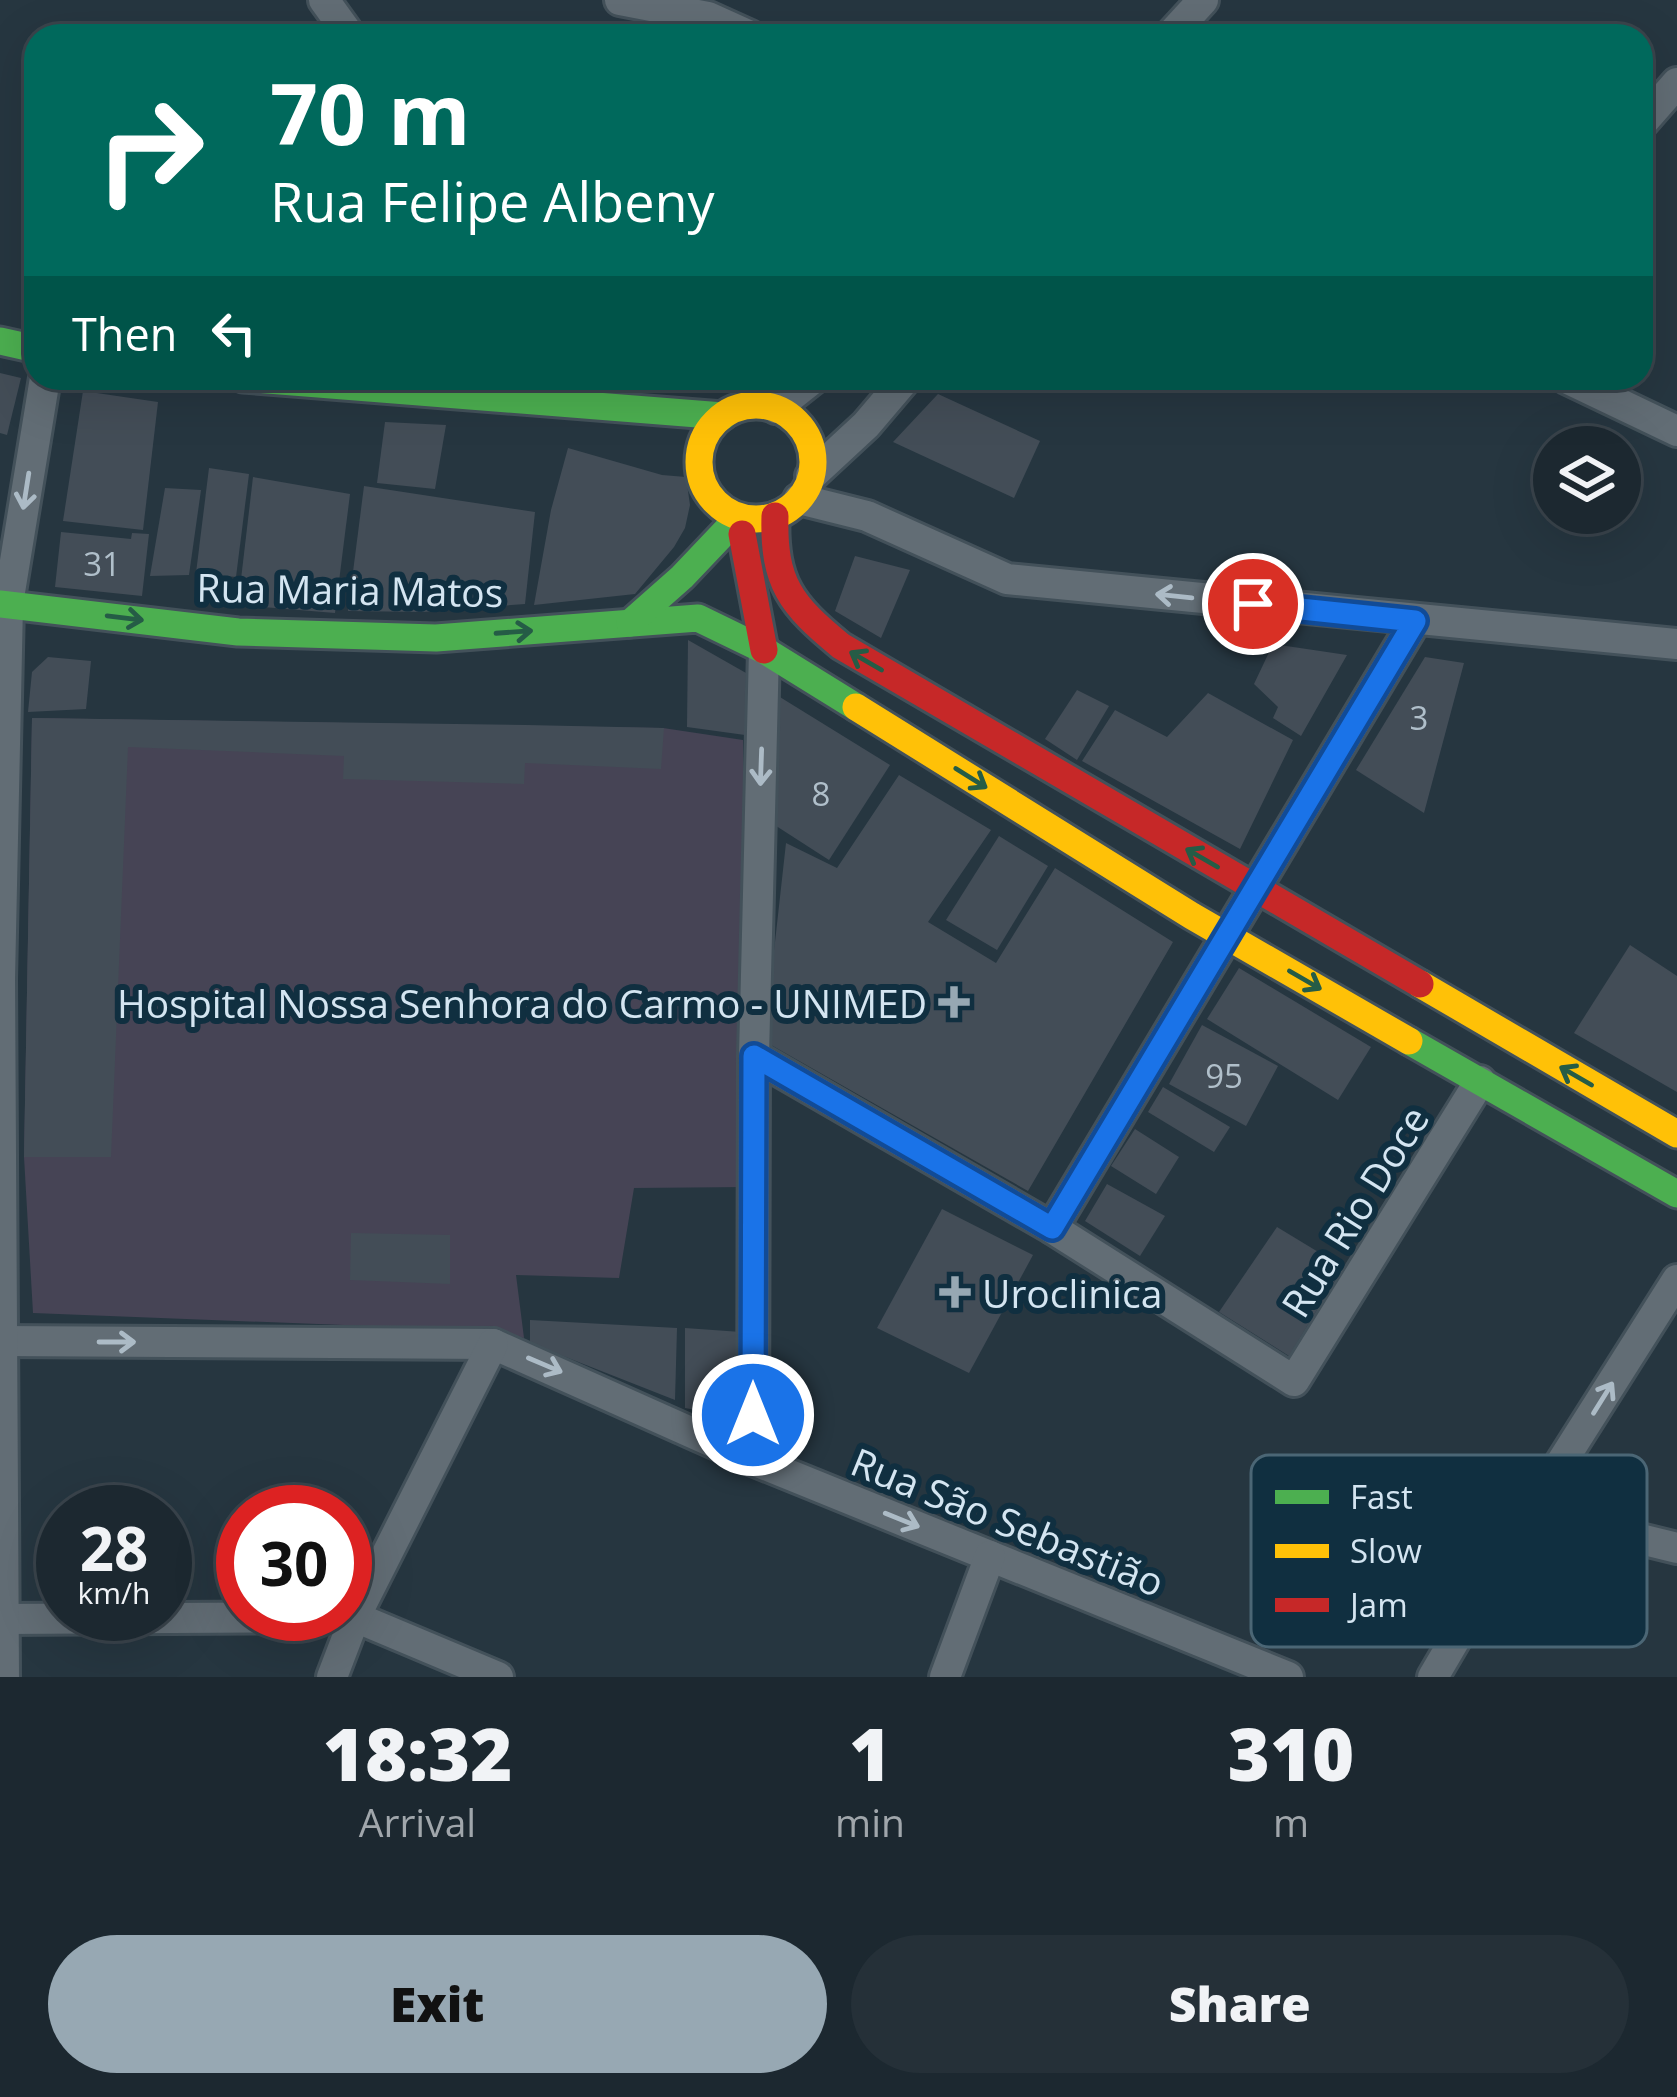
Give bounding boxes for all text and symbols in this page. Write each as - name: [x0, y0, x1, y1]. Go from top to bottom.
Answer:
- text: 70 m: [270, 55, 470, 170]
- icon: right: [72, 72, 228, 228]
- text: Rua Felipe Albeny: [270, 164, 715, 238]
- icon: left: [201, 300, 267, 366]
- text: Then: [72, 303, 177, 364]
- map controls: [1533, 426, 1641, 534]
- button: layers: [1533, 426, 1641, 534]
- one-way arrow: [14, 471, 37, 510]
- house number: 31: [83, 541, 121, 586]
- pin: [1202, 553, 1304, 655]
- street label: Rua Maria Matos: [196, 560, 504, 618]
- icon: arrive: [1220, 571, 1286, 637]
- one-way arrow: [1155, 584, 1194, 606]
- one-way arrow: [104, 608, 143, 630]
- one-way arrow: [493, 620, 532, 643]
- one-way arrow: [850, 649, 884, 673]
- house number: 3: [1410, 695, 1428, 740]
- one-way arrow: [750, 747, 773, 786]
- one-way arrow: [953, 766, 987, 790]
- house number: 8: [812, 771, 830, 816]
- one-way arrow: [1185, 846, 1220, 870]
- one-way arrow: [1286, 968, 1321, 992]
- place label: Hospital Nossa Senhora do Carmo - UNIMED: [117, 976, 927, 1029]
- marker: Hospital Nossa Senhora do Carmo - UNIMED: [938, 986, 970, 1018]
- house number: 95: [1205, 1053, 1243, 1098]
- one-way arrow: [1559, 1063, 1594, 1087]
- street label: Rua Rio Doce: [1268, 1095, 1440, 1327]
- place label: Uroclinica: [982, 1266, 1162, 1319]
- marker: Uroclinica: [939, 1276, 971, 1308]
- one-way arrow: [97, 1331, 136, 1353]
- position arrow: [690, 1352, 816, 1478]
- one-way arrow: [526, 1356, 562, 1378]
- one-way arrow: [1590, 1381, 1615, 1415]
- street label: Rua São Sebastião: [844, 1434, 1172, 1608]
- legend: [1251, 1455, 1647, 1647]
- text: Fast: [1350, 1474, 1413, 1519]
- speed limit sign: 30: [216, 1485, 372, 1641]
- text: 28: [80, 1507, 148, 1589]
- one-way arrow: [883, 1511, 920, 1533]
- text: Slow: [1350, 1528, 1422, 1573]
- text: km/h: [78, 1572, 150, 1613]
- text: Jam: [1347, 1582, 1408, 1627]
- text: 18:32: [323, 1704, 512, 1802]
- text: 1: [849, 1704, 891, 1802]
- text: 310: [1228, 1704, 1354, 1802]
- text: Arrival: [359, 1795, 476, 1848]
- text: min: [835, 1795, 905, 1848]
- text: m: [1273, 1795, 1309, 1848]
- button: Exit: [48, 1935, 827, 2073]
- button: Share: [851, 1935, 1629, 2073]

